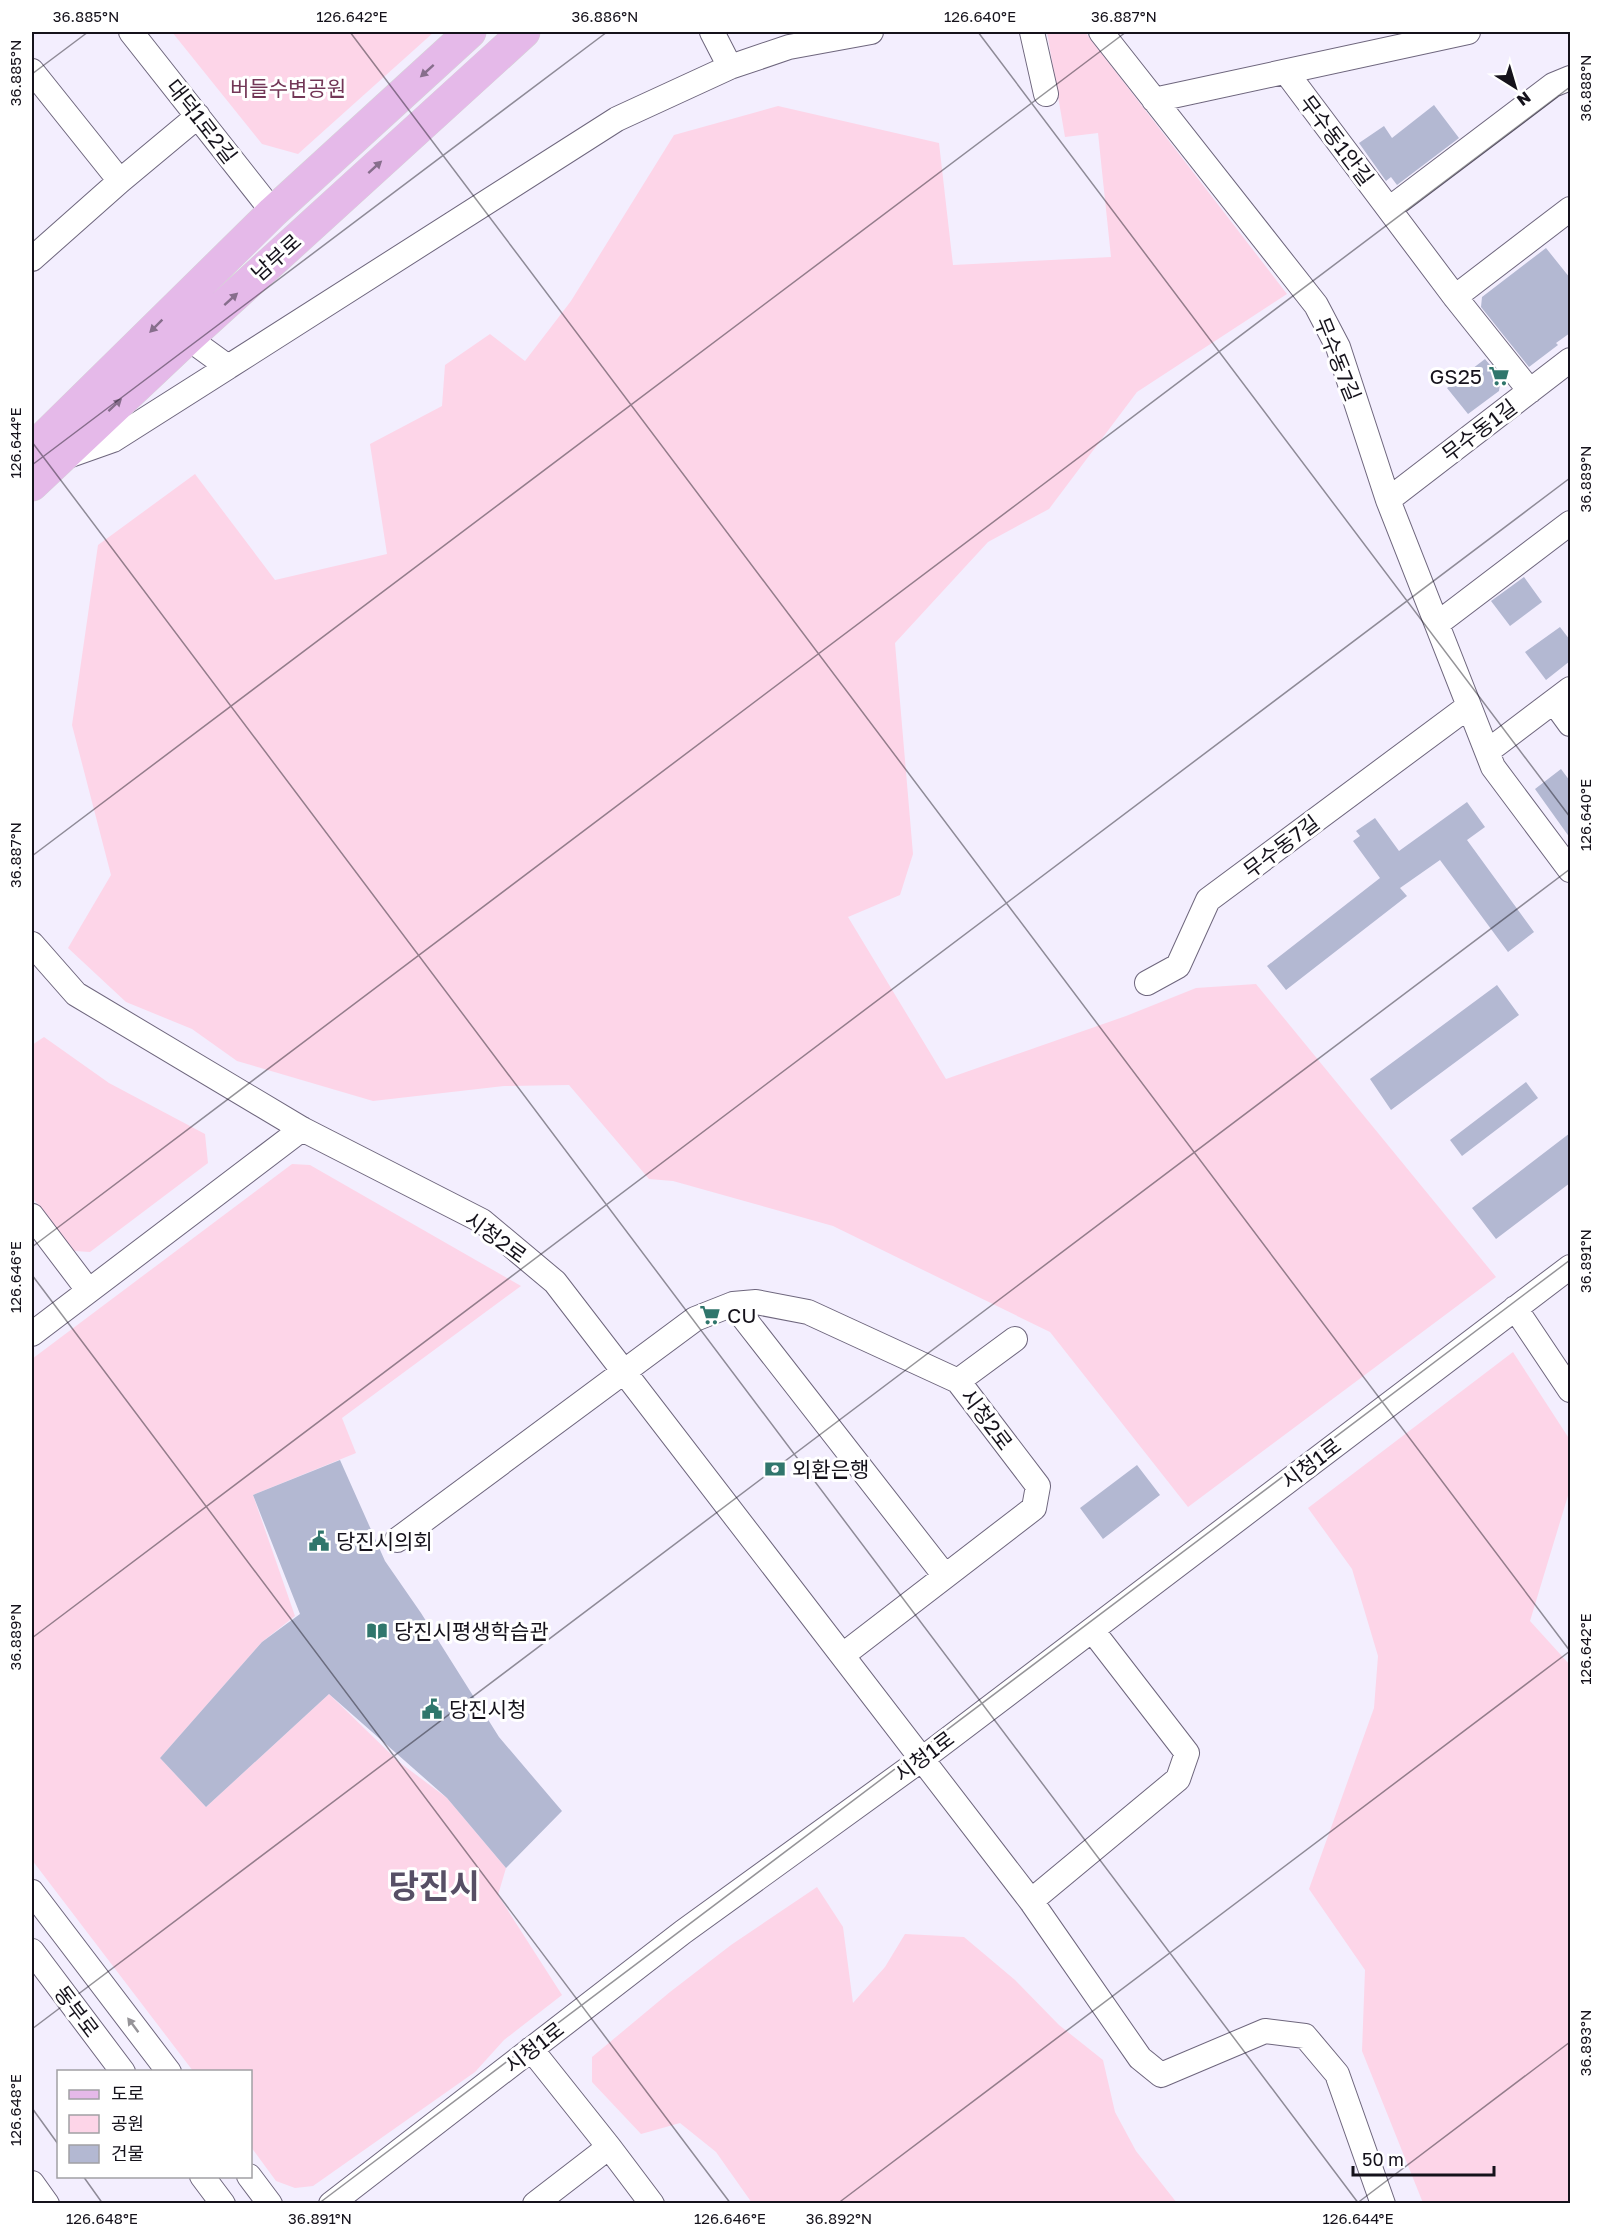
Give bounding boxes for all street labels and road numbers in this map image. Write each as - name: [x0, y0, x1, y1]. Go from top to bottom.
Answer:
- street label: 대덕1로2길: [161, 74, 243, 168]
- street label: 무수동1안길: [1294, 90, 1380, 190]
- street label: 남부로: [246, 228, 306, 286]
- street label: 무수동7길: [1309, 313, 1367, 405]
- street label: 무수동1길: [1436, 393, 1522, 467]
- street label: 무수동7길: [1238, 809, 1324, 883]
- street label: 시청2로: [460, 1206, 532, 1268]
- street label: 시청2로: [956, 1383, 1018, 1455]
- street label: 시청1로: [1276, 1432, 1346, 1494]
- street label: 시청1로: [889, 1725, 959, 1787]
- street label: 동부로: [49, 1980, 105, 2042]
- street label: 시청1로: [499, 2016, 569, 2078]

